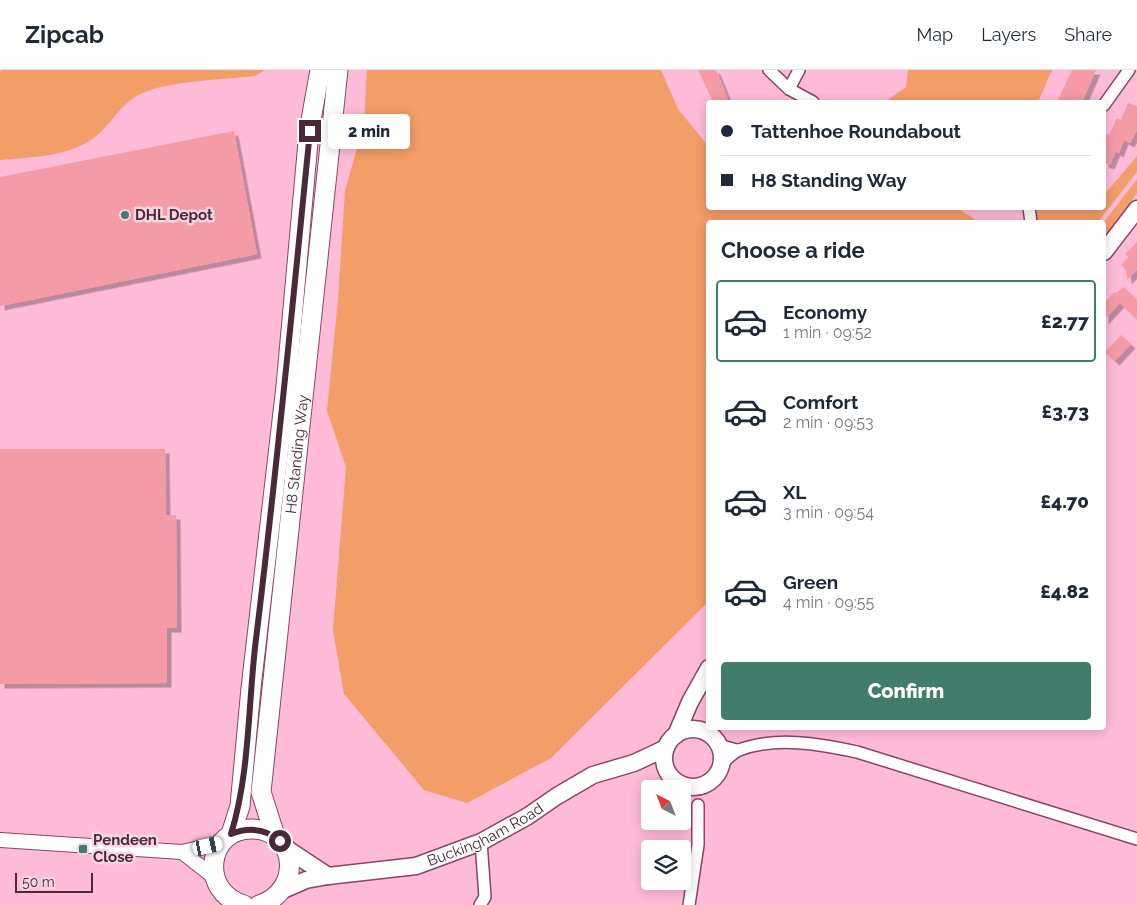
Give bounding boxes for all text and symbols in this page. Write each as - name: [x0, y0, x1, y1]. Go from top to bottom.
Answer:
- text: Zipcab: [25, 20, 104, 49]
- text: Map: [917, 24, 953, 45]
- text: Layers: [981, 24, 1036, 45]
- text: Share: [1064, 24, 1112, 45]
- callout: 2 min: [328, 114, 410, 148]
- route end: [299, 120, 321, 142]
- text: Tattenhoe Roundabout: [751, 120, 961, 142]
- text: 2 min: [348, 122, 390, 141]
- text: H8 Standing Way: [751, 169, 907, 191]
- place label: DHL Depot: [135, 206, 213, 224]
- marker: DHL Depot: [119, 209, 131, 221]
- text: Choose a ride: [721, 237, 865, 263]
- icon: car: [723, 299, 768, 344]
- text: Economy: [783, 301, 867, 323]
- text: £2.77: [1041, 310, 1089, 332]
- text: 1 min · 09:52: [783, 323, 872, 342]
- icon: car: [723, 389, 768, 434]
- text: Comfort: [783, 391, 858, 413]
- street label: H8 Standing Way: [282, 394, 312, 515]
- text: £3.73: [1042, 400, 1089, 422]
- text: 2 min · 09:53: [783, 413, 874, 432]
- icon: car: [723, 479, 768, 524]
- text: XL: [783, 481, 806, 503]
- text: £4.70: [1040, 490, 1089, 512]
- text: 3 min · 09:54: [783, 503, 874, 522]
- icon: car: [723, 569, 768, 614]
- text: Green: [783, 571, 838, 593]
- text: £4.82: [1040, 580, 1089, 602]
- text: 4 min · 09:55: [783, 593, 874, 612]
- button: Confirm: [721, 662, 1091, 720]
- north arrow: [641, 780, 691, 830]
- map controls: [641, 780, 691, 890]
- street label: Buckingham Road: [425, 799, 547, 870]
- route start: [269, 830, 291, 852]
- place label: Pendeen Close: [93, 831, 157, 866]
- car: [191, 836, 224, 856]
- button: layers: [641, 840, 691, 890]
- marker: Pendeen Close: [77, 843, 89, 855]
- scale bar: [15, 870, 92, 893]
- text: 50 m: [22, 874, 55, 890]

